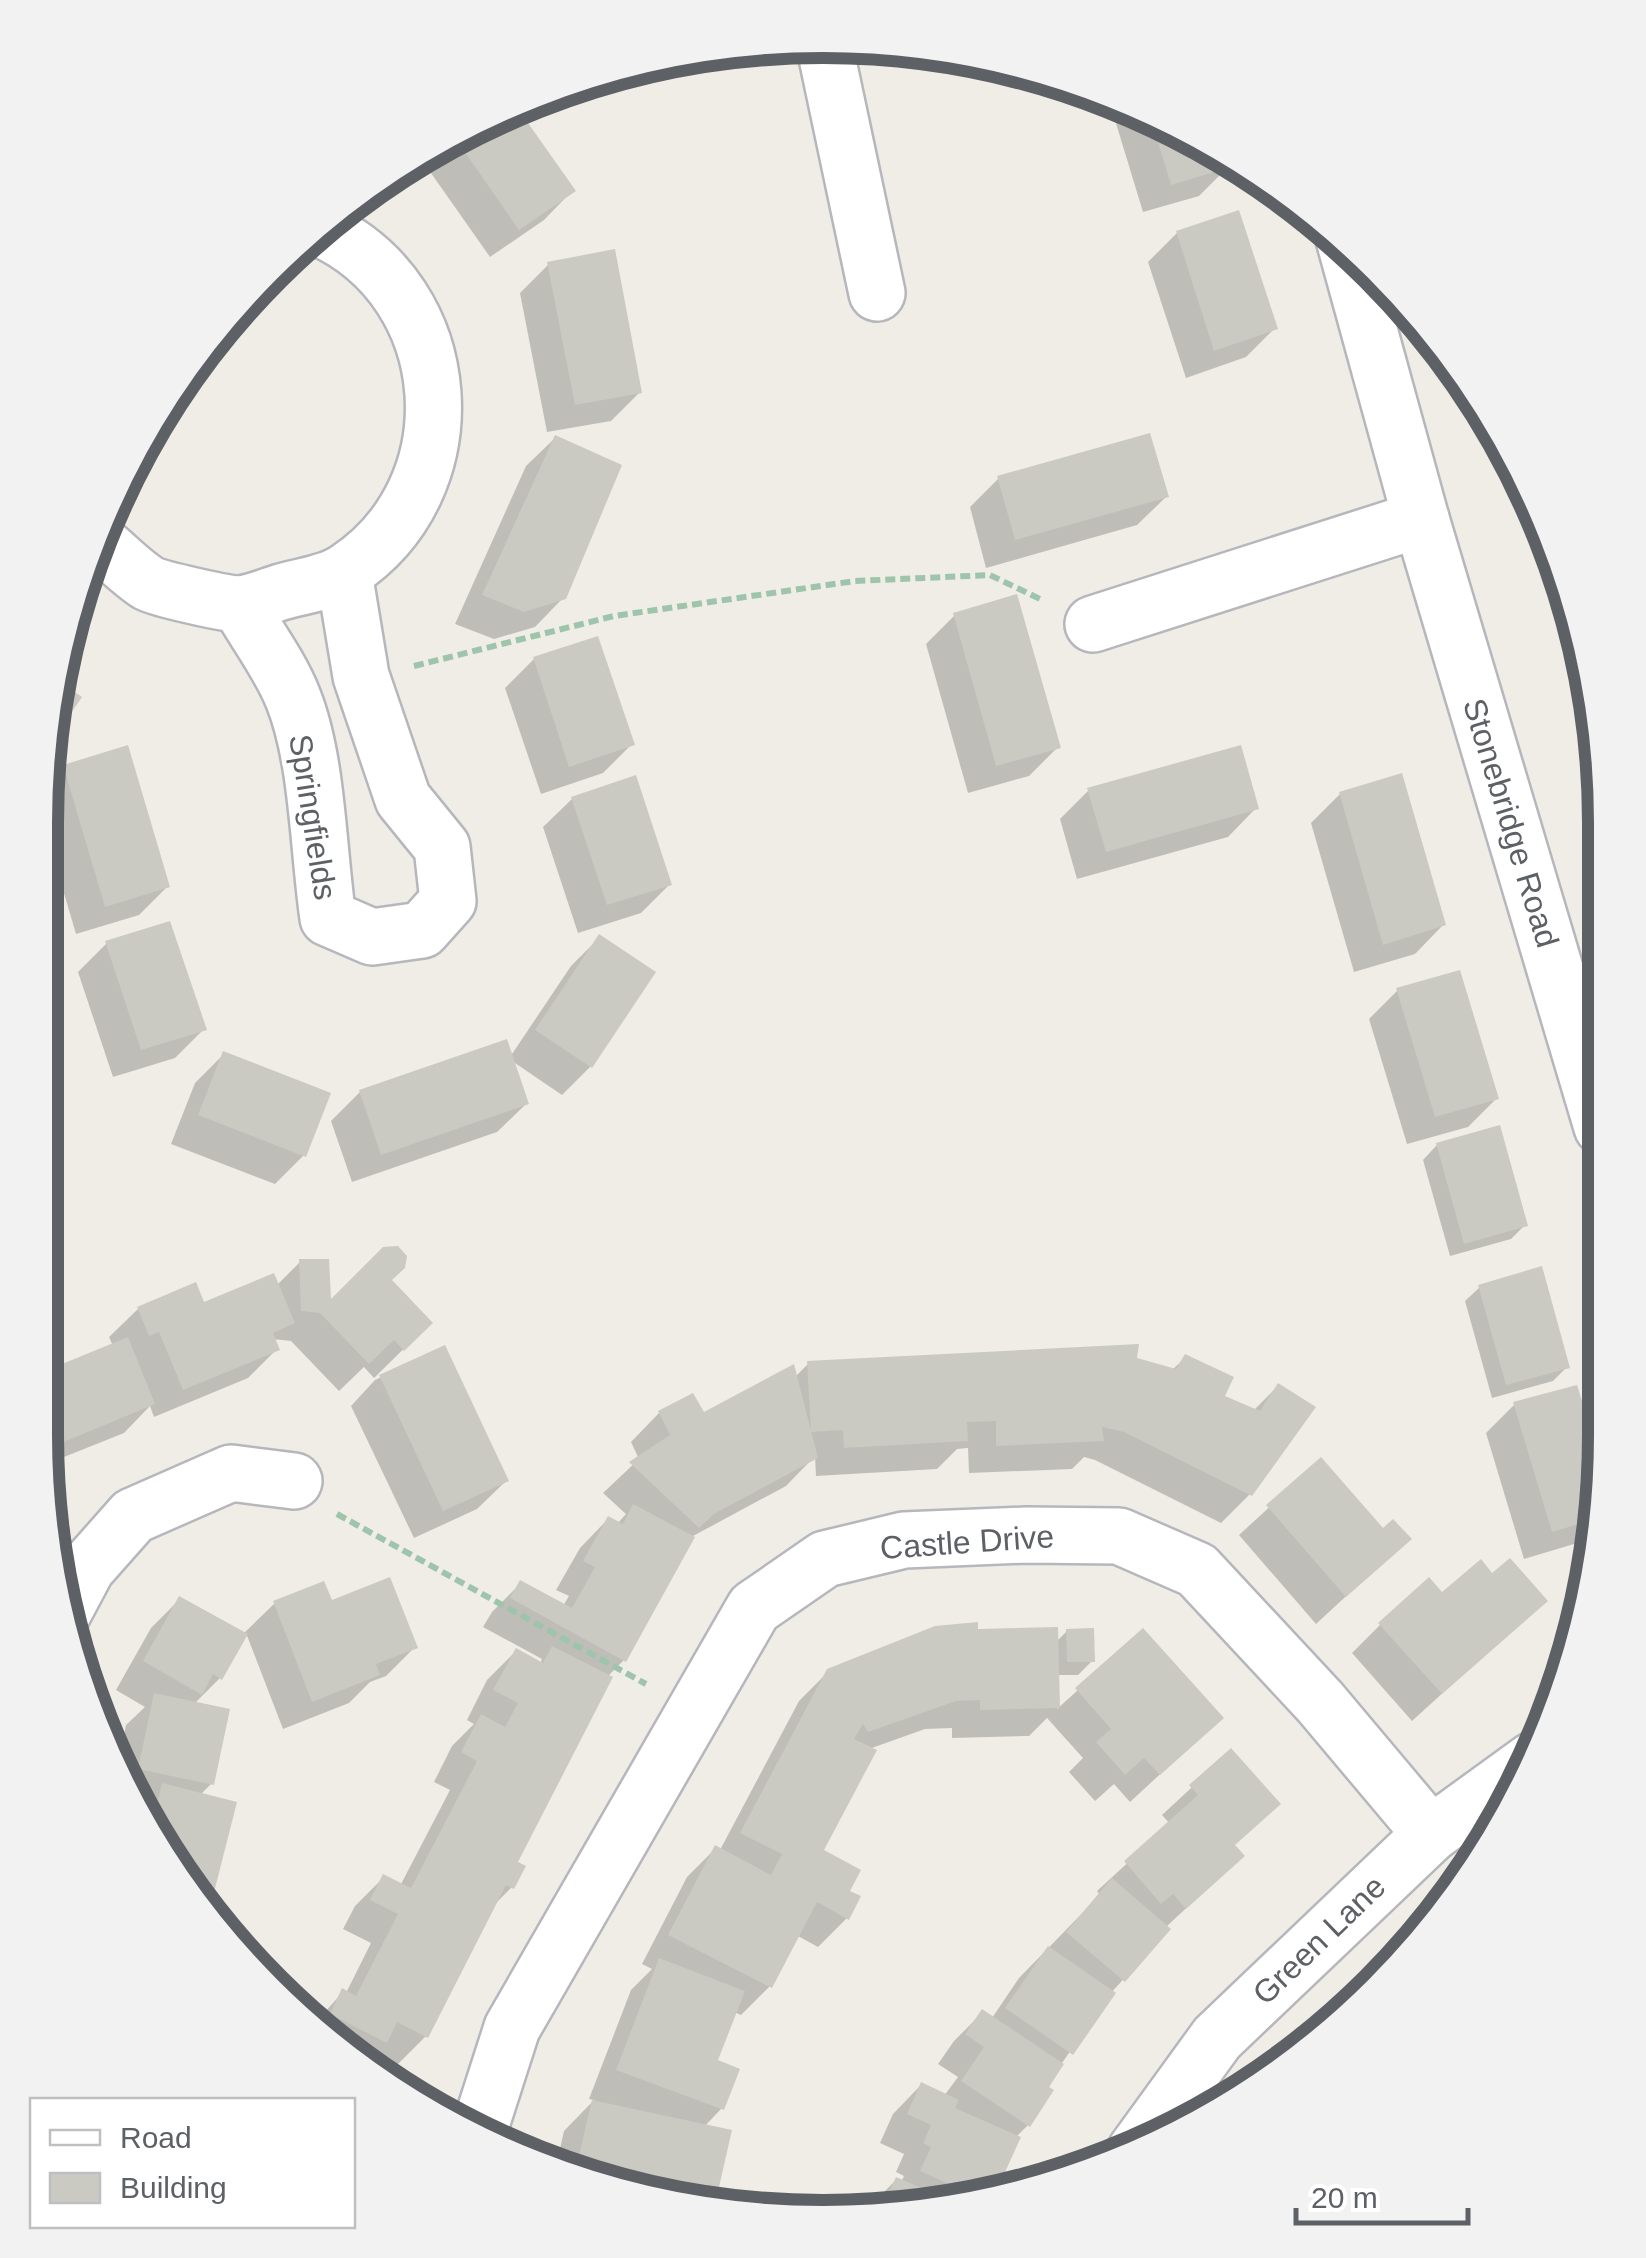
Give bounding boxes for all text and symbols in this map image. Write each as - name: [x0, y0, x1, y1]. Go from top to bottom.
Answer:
- street label: Stonebridge Road: [1456, 694, 1566, 952]
- street label: Springfields: [282, 732, 344, 902]
- street label: Castle Drive: [879, 1518, 1055, 1566]
- street label: Green Lane: [1246, 1868, 1392, 2012]
- legend: [30, 2098, 355, 2228]
- text: Road: [120, 2121, 192, 2154]
- scale bar: [1296, 2163, 1468, 2225]
- text: Building: [120, 2171, 227, 2204]
- text: 20 m: [1311, 2181, 1378, 2214]

